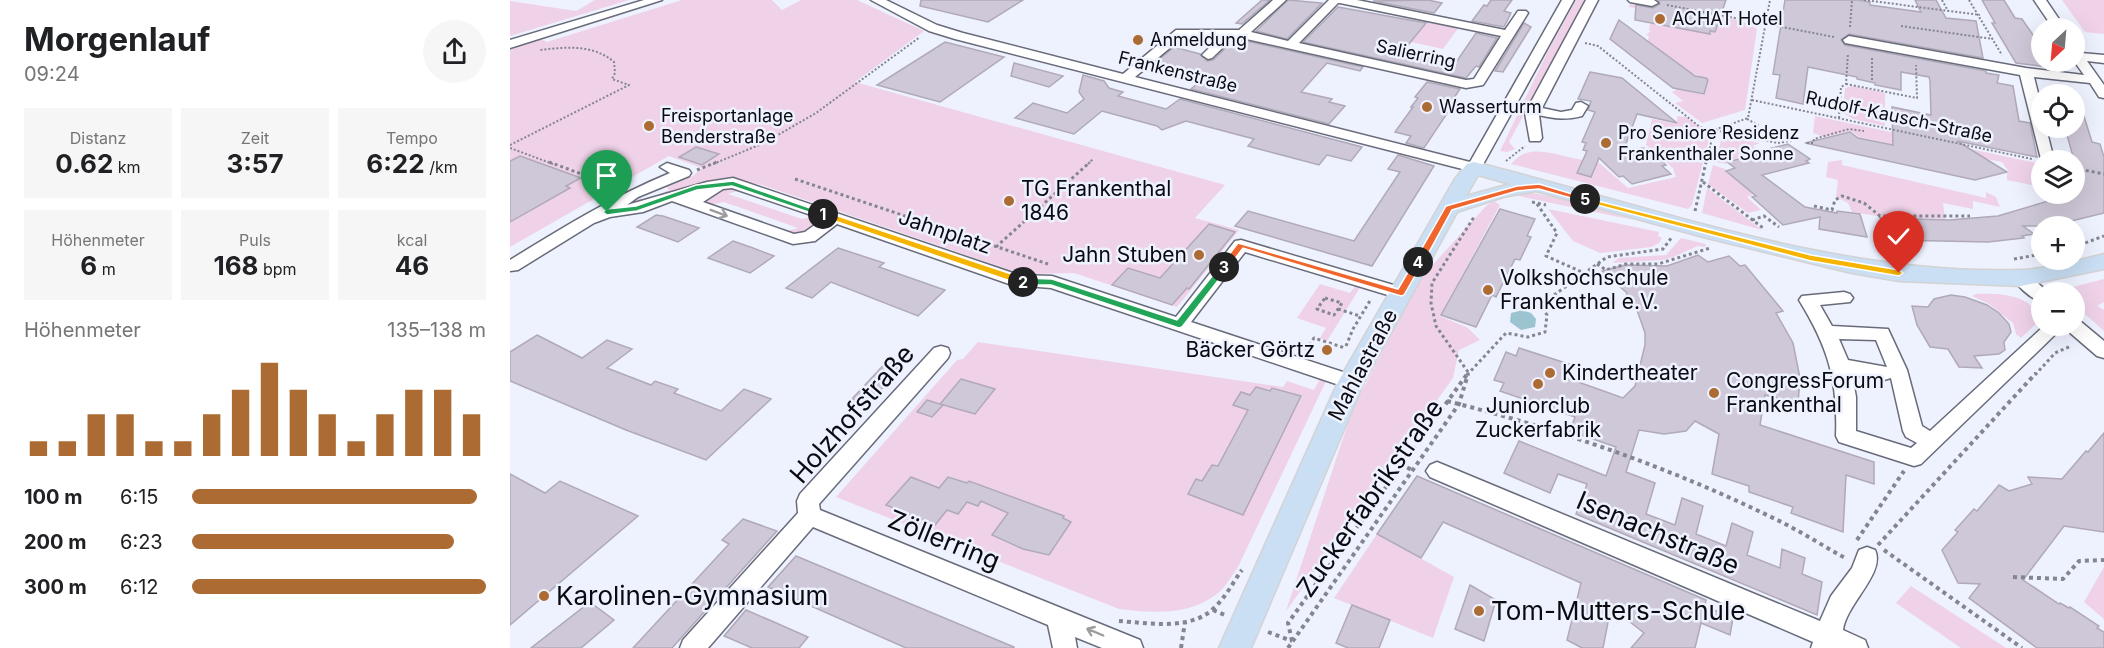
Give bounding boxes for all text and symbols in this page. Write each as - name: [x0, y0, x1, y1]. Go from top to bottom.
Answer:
- place label: ACHAT Hotel: [1672, 8, 1783, 29]
- marker: ACHAT Hotel: [1653, 12, 1667, 26]
- north arrow: [2031, 18, 2085, 72]
- map controls: [2031, 18, 2085, 336]
- text: Morgenlauf: [24, 19, 210, 59]
- button: share: [423, 20, 486, 83]
- place label: Anmeldung: [1150, 29, 1247, 50]
- marker: Anmeldung: [1131, 33, 1145, 47]
- street label: Salierring: [1374, 35, 1458, 72]
- street label: Frankenstraße: [1116, 47, 1240, 96]
- text: 09:24: [24, 62, 80, 86]
- button: locate: [2031, 84, 2085, 138]
- street label: Rudolf-Kausch-Straße: [1804, 86, 1994, 147]
- place label: Wasserturm: [1439, 96, 1542, 117]
- marker: Wasserturm: [1420, 100, 1434, 114]
- place label: Freisportanlage Benderstraße: [661, 105, 794, 147]
- marker: Freisportanlage Benderstraße: [642, 119, 656, 133]
- place label: Pro Seniore Residenz Frankenthaler Sonne: [1618, 122, 1799, 164]
- text: Distanz: [70, 128, 126, 148]
- text: Zeit: [241, 128, 269, 148]
- text: Tempo: [386, 128, 438, 148]
- marker: Pro Seniore Residenz Frankenthaler Sonne: [1599, 136, 1613, 150]
- text: 0.62: [55, 148, 113, 179]
- text: 3:57: [226, 148, 284, 179]
- text: 6:22: [366, 148, 425, 179]
- pin: [581, 150, 632, 212]
- button: layers: [2031, 150, 2085, 204]
- text: km: [113, 157, 141, 177]
- text: /km: [425, 157, 458, 177]
- icon: arrive: [590, 159, 623, 192]
- place label: TG Frankenthal 1846: [1021, 176, 1171, 225]
- pin: 5: [1570, 184, 1600, 214]
- text: 5: [1580, 189, 1590, 209]
- marker: TG Frankenthal 1846: [1002, 194, 1016, 208]
- pin: 1: [808, 199, 838, 229]
- text: 1: [820, 204, 826, 224]
- street label: Jahnplatz: [895, 204, 995, 259]
- one-way arrow: [709, 208, 727, 219]
- pin: [1873, 211, 1924, 273]
- button: +: [2031, 216, 2085, 270]
- icon: check: [1882, 220, 1915, 253]
- text: Höhenmeter: [51, 230, 145, 250]
- text: Puls: [239, 230, 271, 250]
- text: kcal: [397, 230, 427, 250]
- place label: Jahn Stuben: [1062, 242, 1187, 267]
- pin: 4: [1403, 247, 1433, 277]
- marker: Jahn Stuben: [1192, 248, 1206, 262]
- text: 6: [80, 250, 97, 281]
- text: 168: [213, 250, 258, 281]
- text: 46: [395, 250, 429, 281]
- pin: 3: [1209, 252, 1239, 282]
- text: 4: [1413, 252, 1423, 272]
- text: 3: [1219, 257, 1229, 277]
- text: m: [97, 259, 116, 279]
- text: bpm: [258, 259, 297, 279]
- place label: Volkshochschule Frankenthal e.V.: [1500, 265, 1668, 314]
- pin: 2: [1008, 267, 1038, 297]
- text: 2: [1018, 272, 1028, 292]
- button: −: [2031, 282, 2085, 336]
- marker: Volkshochschule Frankenthal e.V.: [1481, 283, 1495, 297]
- street label: Mahlastraße: [1323, 305, 1402, 425]
- text: Höhenmeter: [24, 318, 141, 342]
- text: 135–138 m: [387, 318, 486, 342]
- place label: Bäcker Görtz: [1185, 337, 1315, 362]
- street label: Holzhofstraße: [783, 338, 920, 489]
- marker: Bäcker Görtz: [1320, 343, 1334, 357]
- place label: Kindertheater: [1562, 360, 1698, 385]
- marker: Kindertheater: [1543, 366, 1557, 380]
- place label: CongressForum Frankenthal: [1726, 368, 1884, 417]
- marker: Juniorclub Zuckerfabrik: [1531, 377, 1545, 391]
- marker: CongressForum Frankenthal: [1707, 386, 1721, 400]
- street label: Zuckerfabrikstraße: [1290, 393, 1449, 602]
- place label: Juniorclub Zuckerfabrik: [1475, 393, 1602, 442]
- street label: Isenachstraße: [1572, 484, 1744, 581]
- text: 100 m: [24, 485, 83, 509]
- text: 6:15: [120, 485, 158, 509]
- street label: Zöllerring: [884, 503, 1005, 576]
- text: 200 m: [24, 530, 87, 554]
- text: 6:23: [120, 530, 163, 554]
- text: 300 m: [24, 575, 87, 599]
- text: 6:12: [120, 575, 159, 599]
- place label: Karolinen-Gymnasium: [556, 580, 828, 611]
- marker: Karolinen-Gymnasium: [537, 589, 551, 603]
- place label: Tom-Mutters-Schule: [1491, 595, 1745, 626]
- marker: Tom-Mutters-Schule: [1472, 604, 1486, 618]
- one-way arrow: [1086, 626, 1105, 637]

